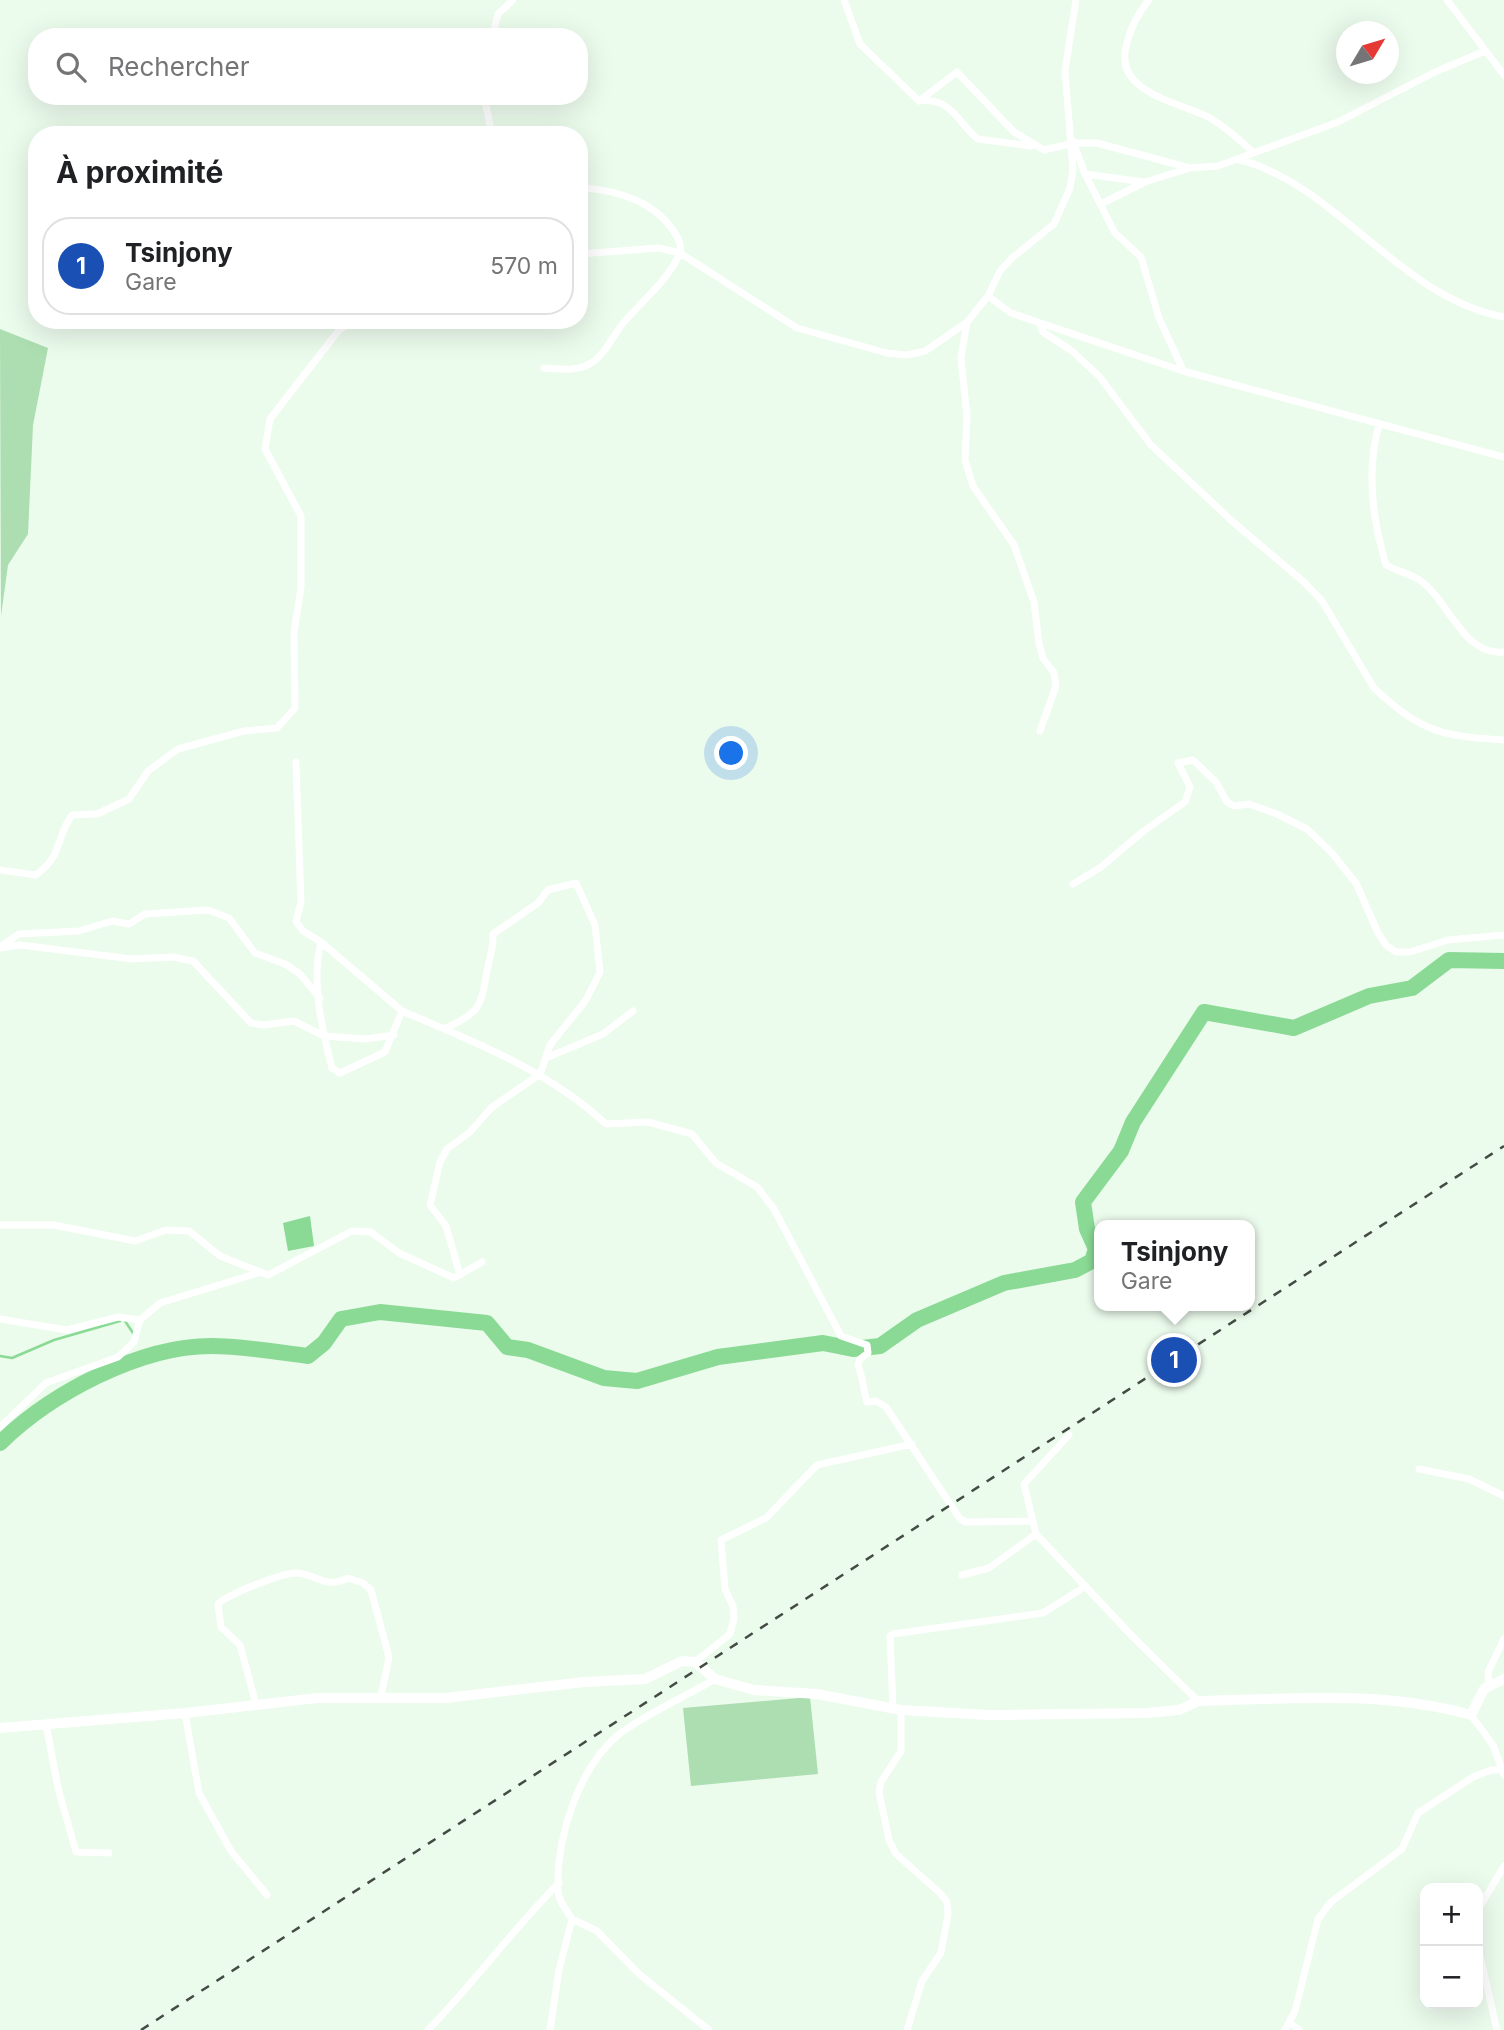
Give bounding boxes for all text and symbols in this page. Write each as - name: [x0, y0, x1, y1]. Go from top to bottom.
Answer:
- north arrow: [1336, 21, 1399, 84]
- search box: [28, 28, 588, 105]
- icon: search: [52, 48, 90, 86]
- text: Rechercher: [108, 51, 249, 82]
- text: À proximité: [56, 154, 223, 190]
- text: Tsinjony: [125, 237, 233, 268]
- text: 1: [76, 252, 86, 280]
- text: 570 m: [490, 252, 558, 280]
- text: Gare: [125, 268, 177, 296]
- your location: [714, 736, 748, 770]
- popup: [1094, 1220, 1255, 1311]
- text: Tsinjony: [1121, 1236, 1228, 1267]
- text: Gare: [1121, 1267, 1172, 1295]
- pin: 1: [1151, 1334, 1197, 1386]
- map controls: [1420, 1883, 1483, 2009]
- button: +: [1420, 1883, 1483, 1946]
- button: −: [1420, 1946, 1483, 2009]

